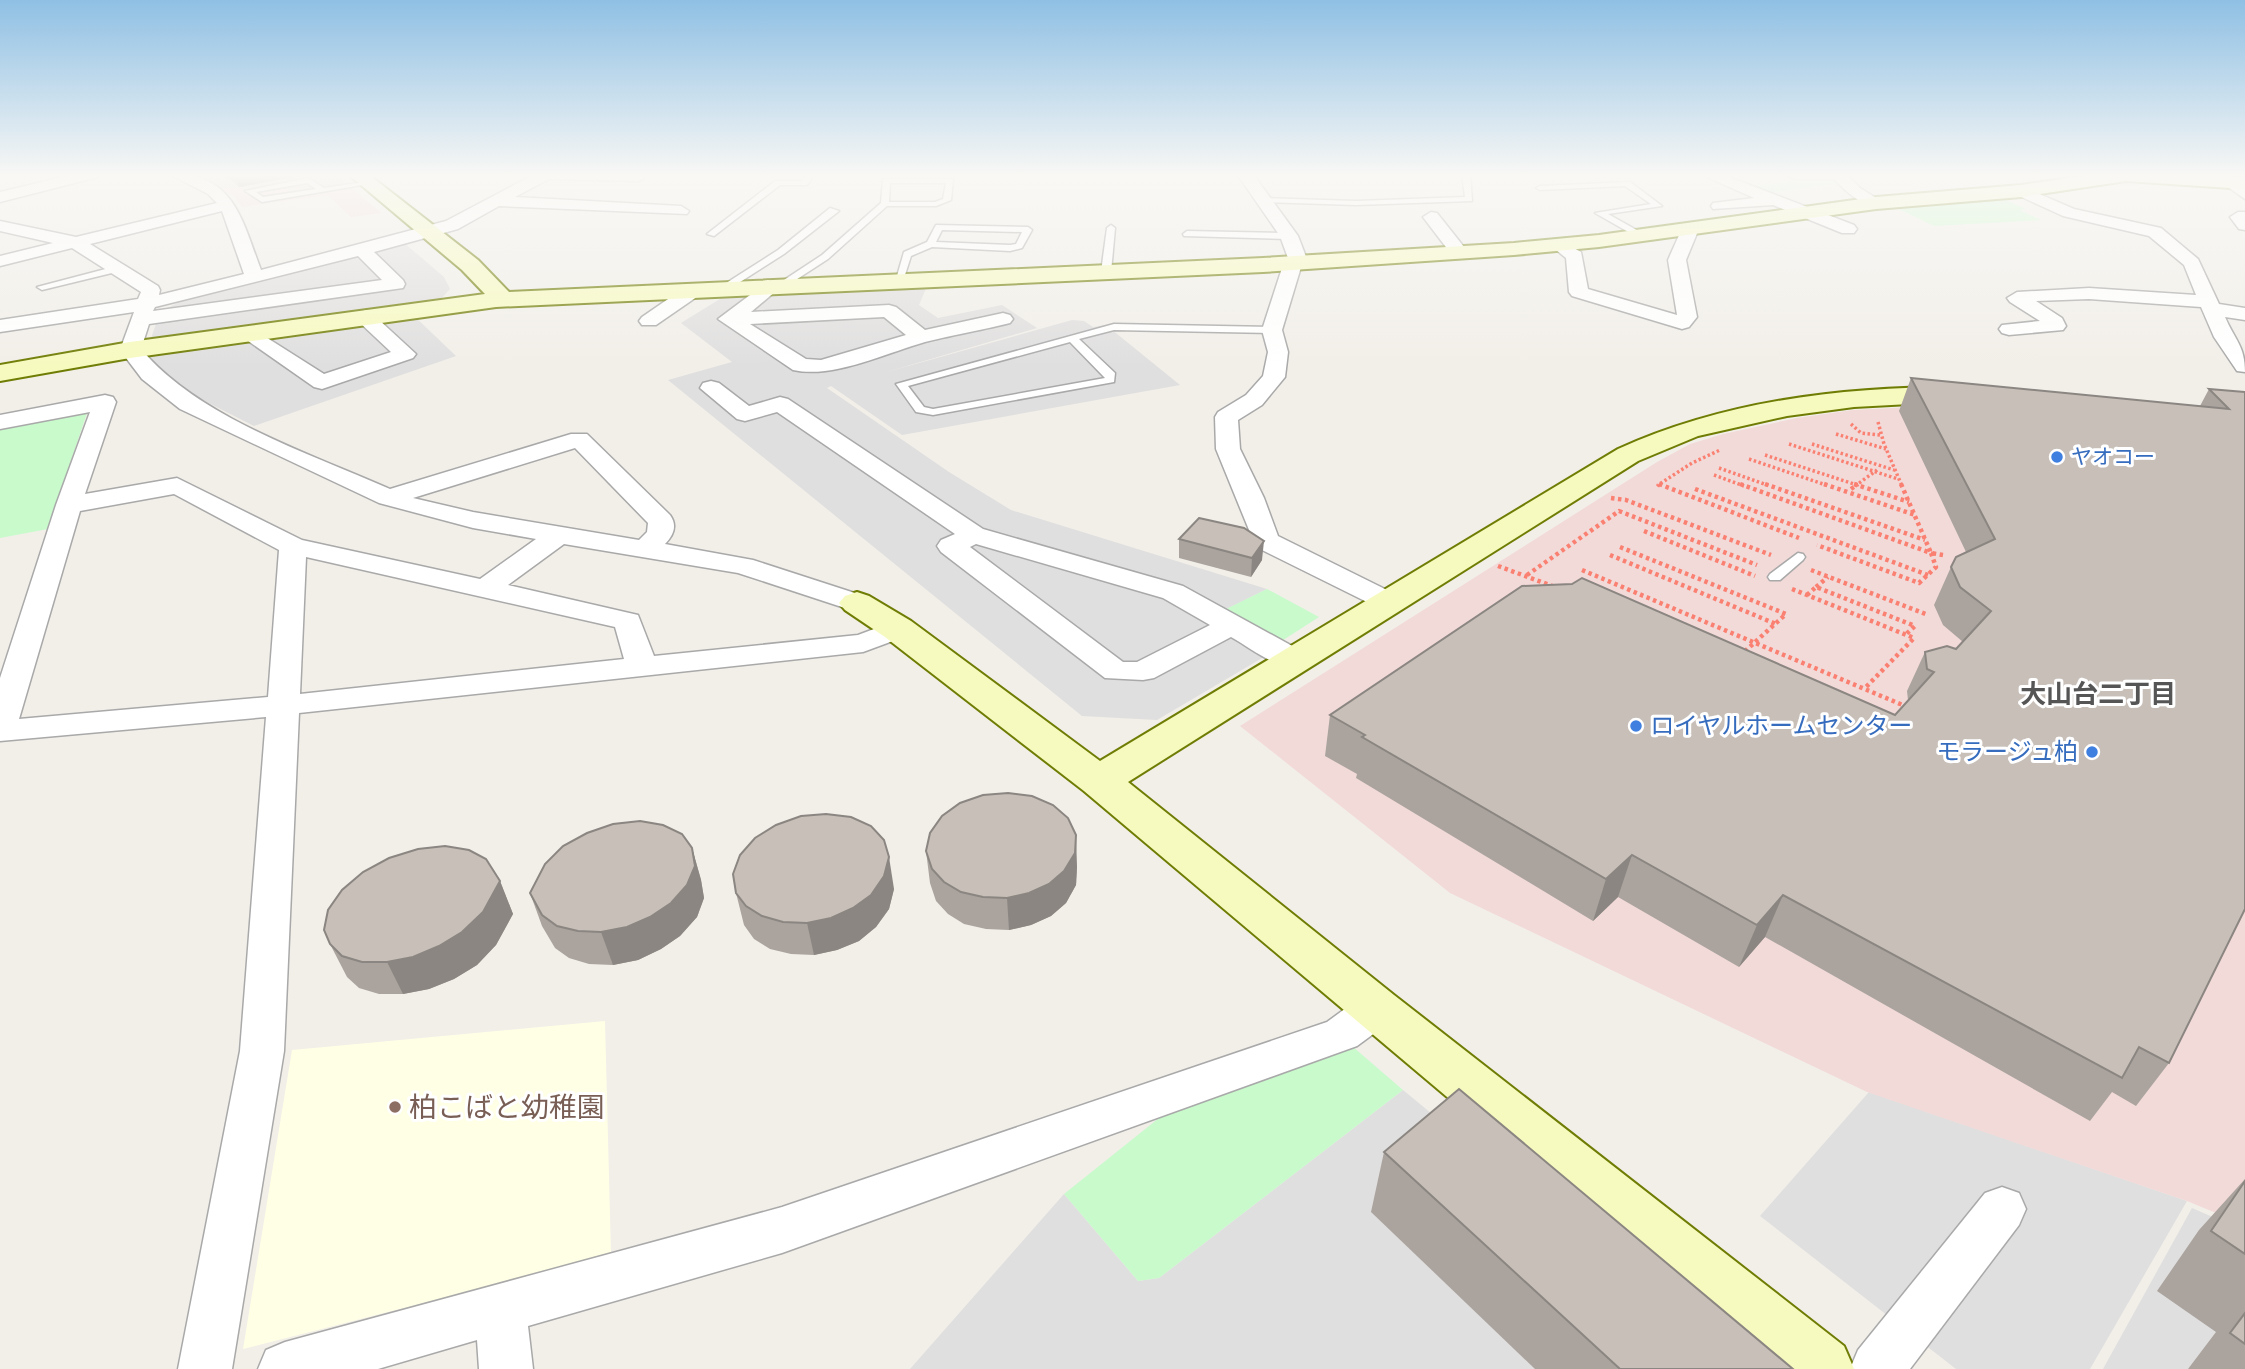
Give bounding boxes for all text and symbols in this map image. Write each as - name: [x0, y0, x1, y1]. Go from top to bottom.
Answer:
- place label: ヤオコー: [2071, 444, 2155, 468]
- marker: ヤオコー: [2049, 449, 2065, 465]
- district label: 大山台二丁目: [2020, 679, 2176, 709]
- place label: ロイヤルホームセンター: [1650, 712, 1913, 739]
- marker: ロイヤルホームセンター: [1628, 718, 1644, 734]
- place label: モラージュ柏: [1936, 738, 2078, 765]
- marker: モラージュ柏: [2084, 744, 2100, 760]
- place label: 柏こばと幼稚園: [409, 1091, 605, 1123]
- marker: 柏こばと幼稚園: [387, 1099, 403, 1115]

